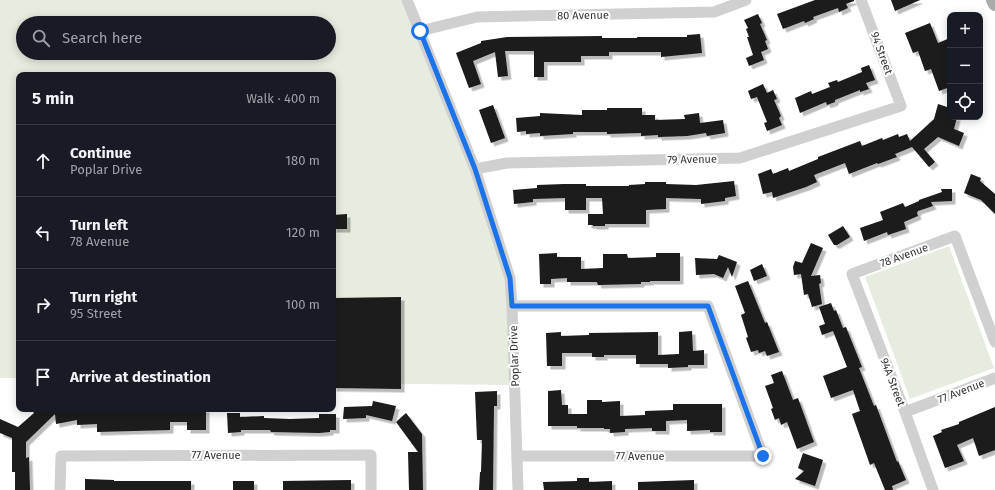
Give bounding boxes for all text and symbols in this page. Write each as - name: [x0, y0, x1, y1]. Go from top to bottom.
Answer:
- street label: 80 Avenue: [557, 9, 609, 22]
- map controls: [947, 12, 983, 120]
- button: +: [947, 12, 983, 48]
- search box: [16, 16, 336, 60]
- route start: [411, 22, 429, 40]
- icon: search: [30, 27, 52, 49]
- text: Search here: [62, 29, 142, 47]
- street label: 94 Street: [868, 30, 895, 76]
- button: −: [947, 48, 983, 84]
- button: locate: [947, 84, 983, 120]
- text: 5 min: [32, 88, 74, 109]
- text: Walk · 400 m: [246, 91, 320, 106]
- text: Continue: [70, 144, 131, 162]
- icon: ahead: [32, 150, 54, 172]
- text: 180 m: [285, 153, 320, 168]
- street label: 79 Avenue: [667, 153, 717, 166]
- text: Poplar Drive: [70, 162, 142, 177]
- text: Turn left: [70, 216, 128, 234]
- icon: left: [32, 222, 54, 244]
- text: 120 m: [286, 225, 320, 240]
- text: 78 Avenue: [70, 234, 129, 249]
- street label: 78 Avenue: [878, 241, 930, 270]
- text: Turn right: [70, 288, 137, 306]
- icon: right: [32, 294, 54, 316]
- text: 100 m: [285, 297, 320, 312]
- text: 95 Street: [70, 306, 122, 321]
- street label: Poplar Drive: [507, 325, 522, 387]
- street label: 94A Street: [877, 356, 908, 408]
- icon: arrive: [32, 366, 54, 388]
- text: Arrive at destination: [70, 368, 211, 386]
- street label: 77 Avenue: [936, 377, 986, 406]
- route end: [754, 447, 772, 465]
- street label: 77 Avenue: [191, 449, 241, 462]
- street label: 77 Avenue: [615, 450, 665, 463]

